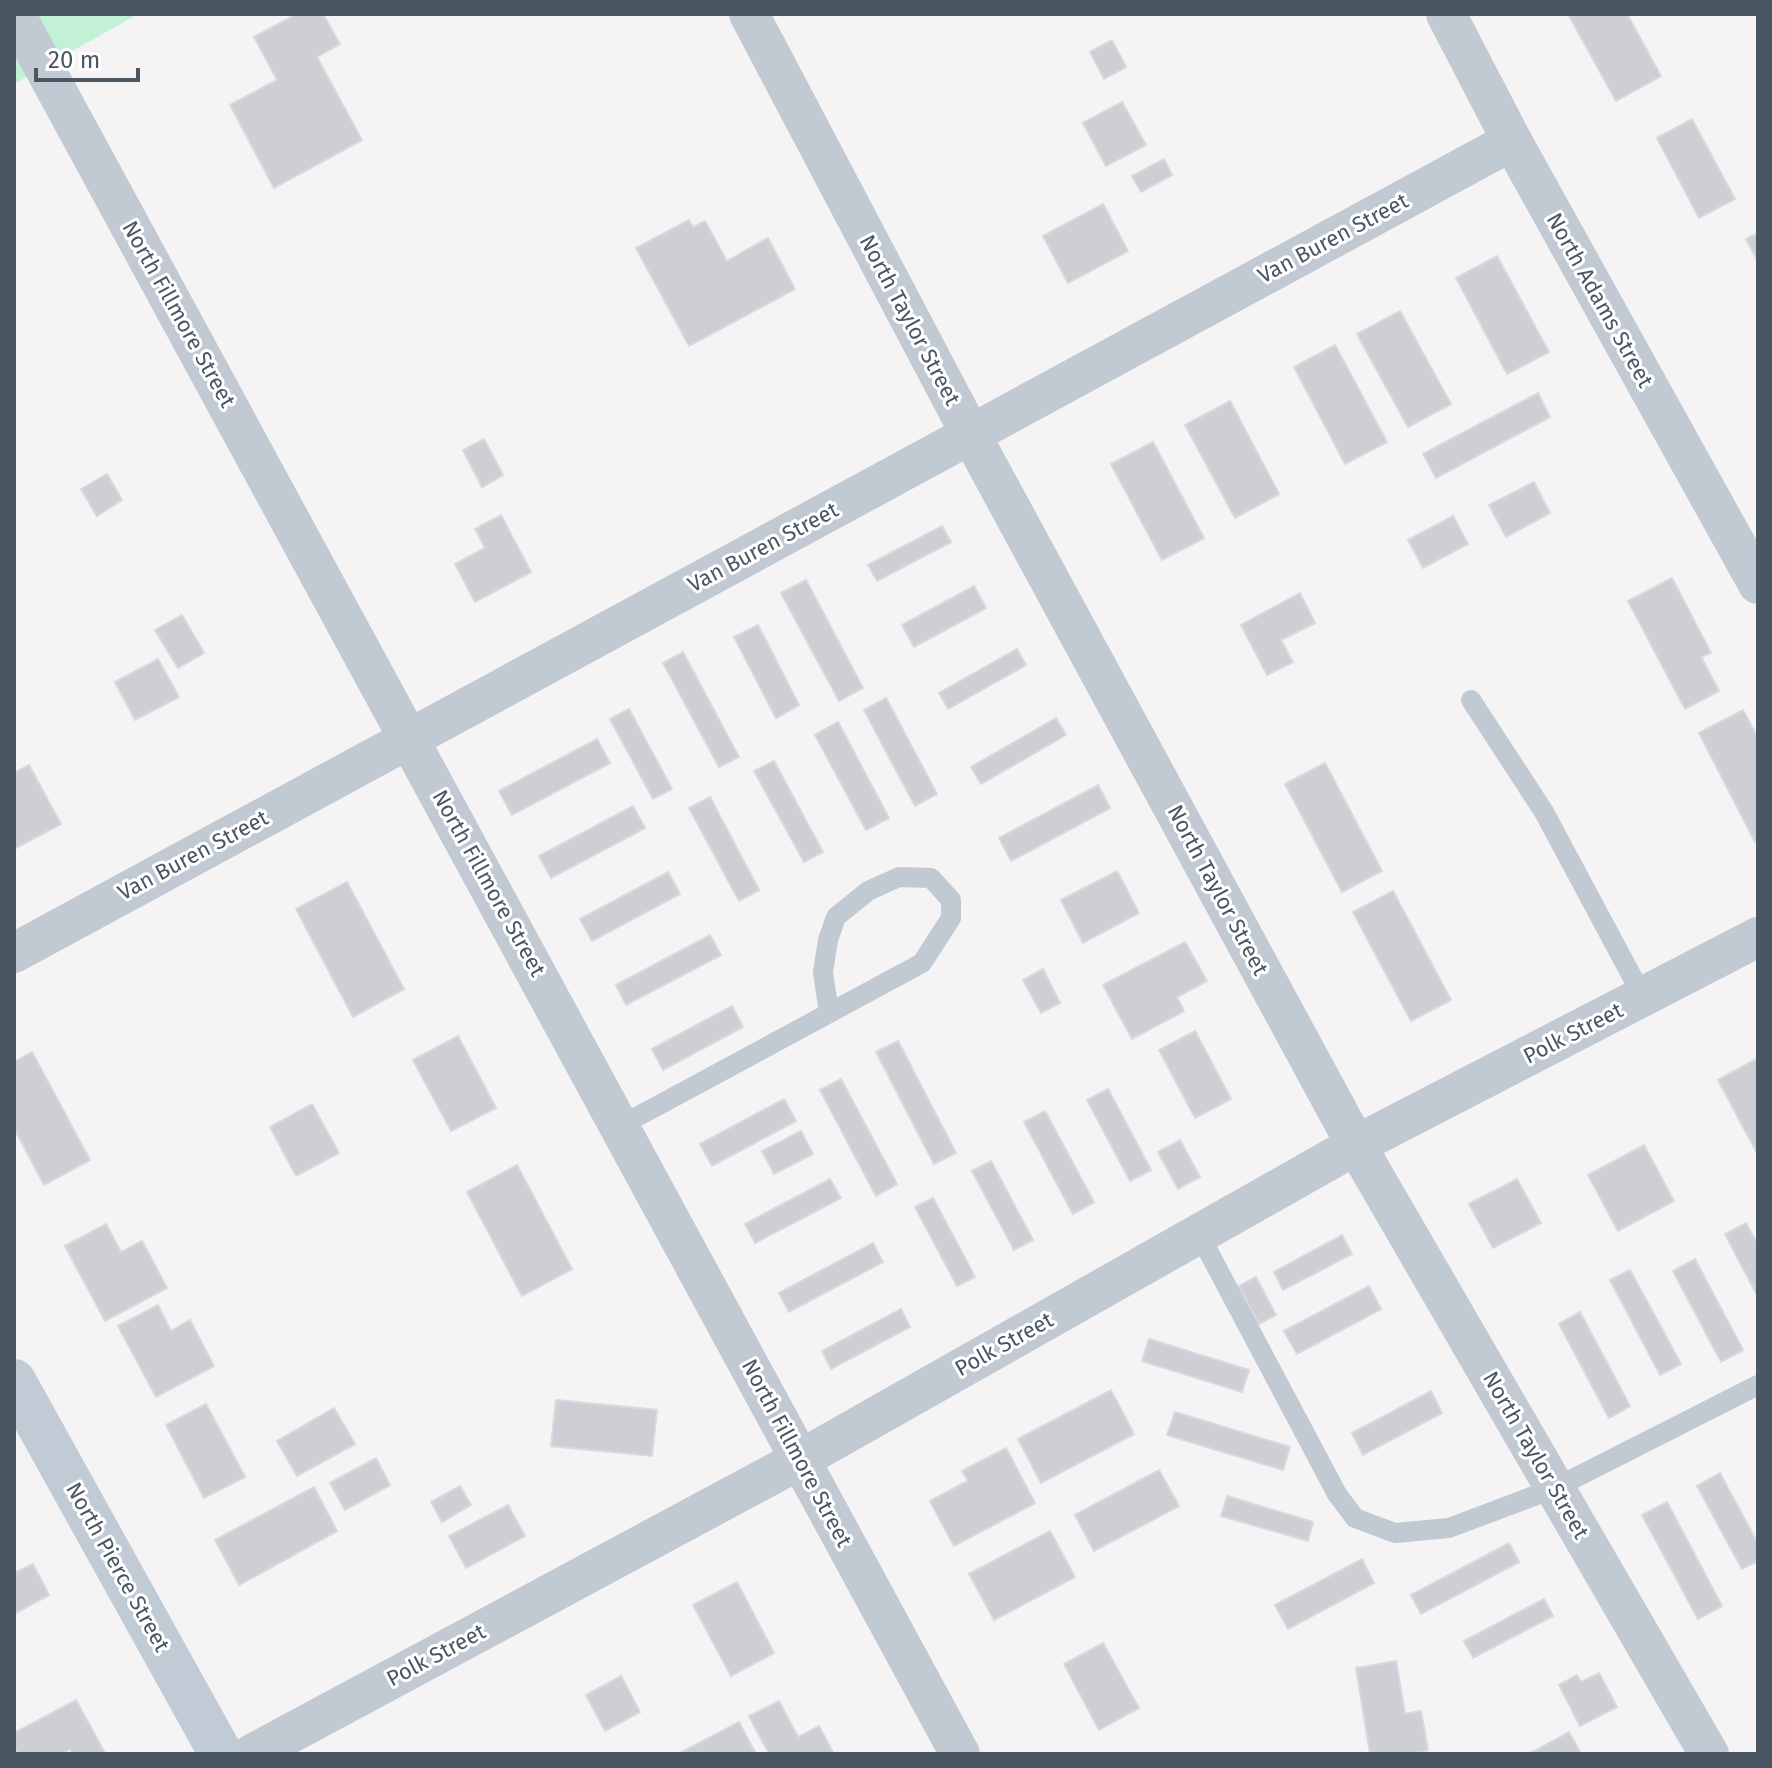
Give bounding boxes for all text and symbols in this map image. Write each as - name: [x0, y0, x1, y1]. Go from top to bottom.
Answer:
- scale bar: [36, 32, 138, 82]
- text: 20 m: [48, 46, 100, 74]
- street label: Van Buren Street: [1253, 187, 1413, 289]
- street label: North Adams Street: [1541, 208, 1659, 392]
- street label: North Fillmore Street: [116, 216, 242, 412]
- street label: North Taylor Street: [854, 230, 966, 410]
- street label: Van Buren Street: [683, 496, 843, 598]
- street label: North Fillmore Street: [426, 785, 552, 981]
- street label: North Taylor Street: [1162, 800, 1274, 980]
- street label: Van Buren Street: [113, 804, 273, 906]
- street label: Polk Street: [1519, 996, 1627, 1070]
- street label: Polk Street: [950, 1306, 1058, 1382]
- street label: North Fillmore Street: [736, 1354, 858, 1552]
- street label: North Taylor Street: [1477, 1366, 1595, 1544]
- street label: North Pierce Street: [60, 1478, 176, 1656]
- street label: Polk Street: [382, 1618, 490, 1692]

